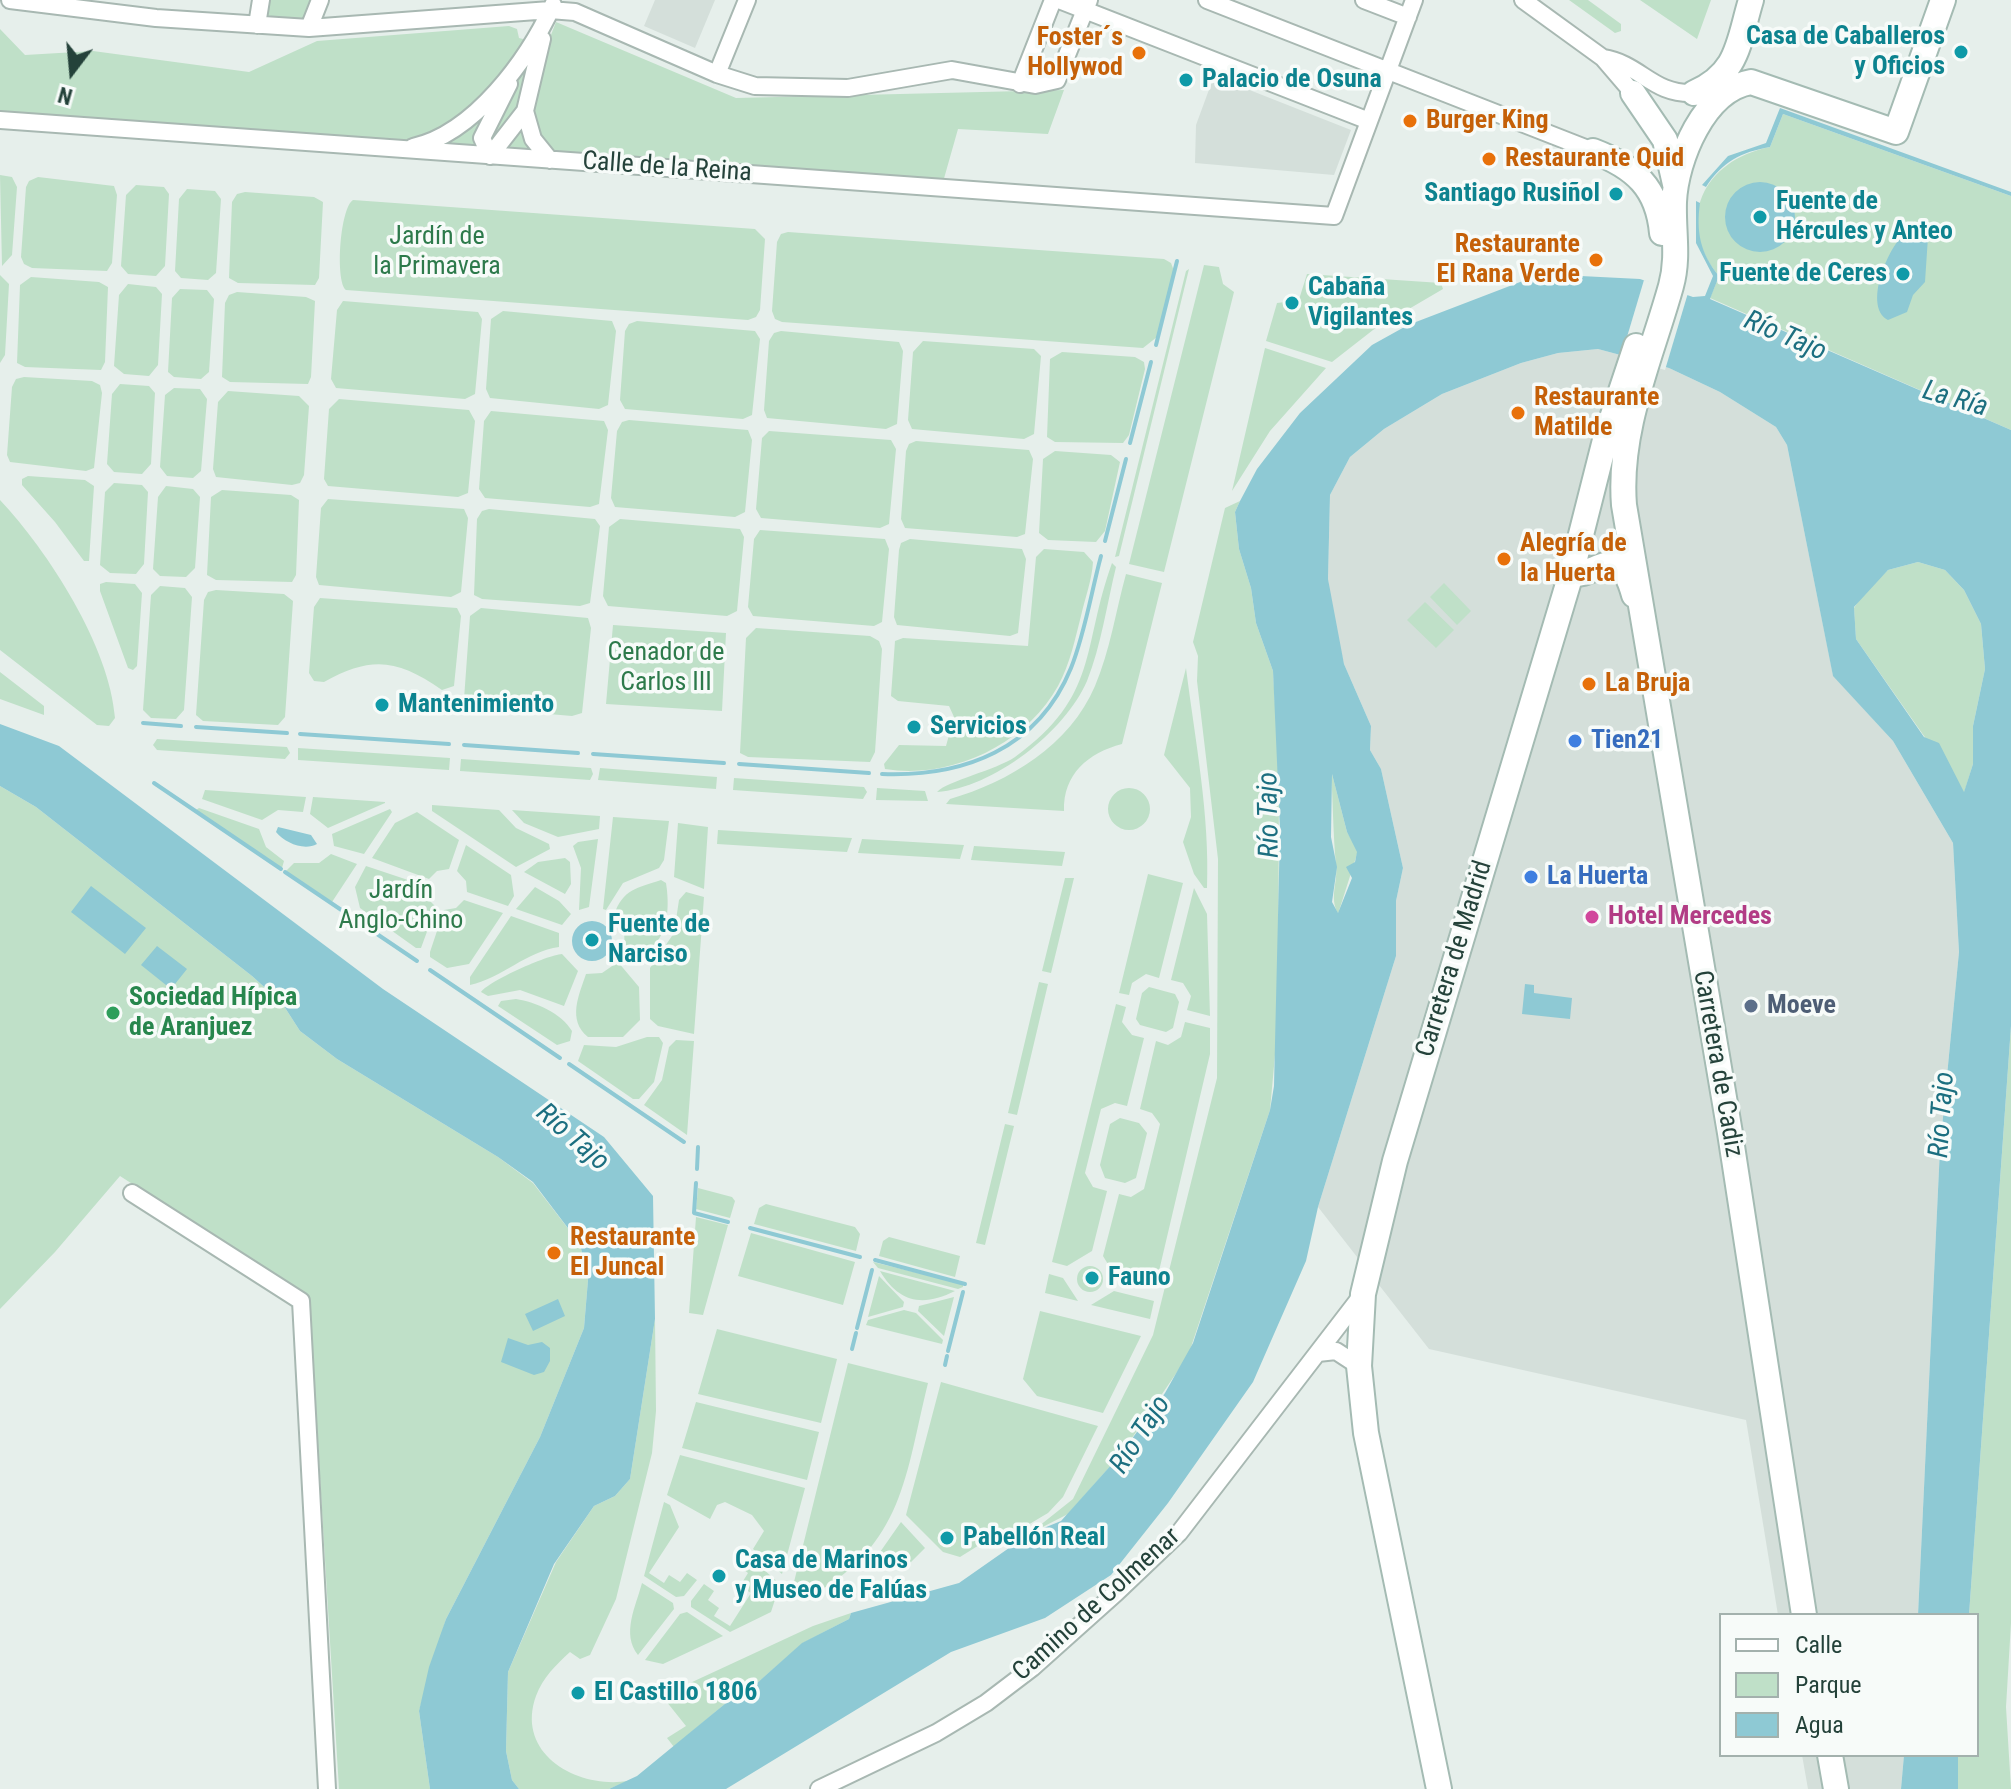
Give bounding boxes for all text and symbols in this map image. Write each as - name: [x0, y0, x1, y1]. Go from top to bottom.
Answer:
- place label: Casa de Caballeros y Oficios: [1746, 21, 1945, 82]
- place label: Foster´s Hollywod: [1027, 22, 1123, 84]
- north arrow: [32, 32, 112, 112]
- marker: Casa de Caballeros y Oficios: [1952, 43, 1970, 61]
- marker: Foster´s Hollywod: [1130, 44, 1148, 62]
- place label: Palacio de Osuna: [1202, 64, 1382, 96]
- marker: Palacio de Osuna: [1177, 71, 1195, 89]
- text: N: [55, 82, 75, 109]
- place label: Burger King: [1426, 105, 1549, 137]
- marker: Burger King: [1401, 112, 1419, 130]
- place label: Restaurante Quid: [1505, 143, 1684, 175]
- street label: Calle de la Reina: [581, 147, 753, 189]
- marker: Restaurante Quid: [1480, 150, 1498, 168]
- place label: Santiago Rusiñol: [1424, 178, 1600, 210]
- marker: Santiago Rusiñol: [1607, 185, 1625, 203]
- place label: Fuente de Hércules y Anteo: [1776, 186, 1953, 248]
- marker: Fuente de Hércules y Anteo: [1751, 208, 1769, 226]
- park label: Jardín de la Primavera: [373, 221, 501, 282]
- place label: Restaurante El Rana Verde: [1436, 229, 1580, 290]
- marker: Restaurante El Rana Verde: [1587, 251, 1605, 269]
- place label: Fuente de Ceres: [1719, 258, 1887, 290]
- marker: Fuente de Ceres: [1894, 265, 1912, 283]
- place label: Cabaña Vigilantes: [1308, 272, 1413, 334]
- marker: Cabaña Vigilantes: [1283, 294, 1301, 312]
- water label: Río Tajo: [1739, 305, 1831, 369]
- water label: La Ría: [1919, 375, 1991, 425]
- place label: Restaurante Matilde: [1534, 382, 1659, 444]
- marker: Restaurante Matilde: [1509, 404, 1527, 422]
- place label: Alegría de la Huerta: [1520, 528, 1627, 590]
- marker: Alegría de la Huerta: [1495, 550, 1513, 568]
- park label: Cenador de Carlos III: [608, 637, 724, 698]
- place label: La Bruja: [1605, 668, 1690, 700]
- marker: La Bruja: [1580, 675, 1598, 693]
- place label: Mantenimiento: [398, 689, 554, 721]
- marker: Mantenimiento: [373, 696, 391, 714]
- place label: Servicios: [930, 711, 1027, 743]
- marker: Servicios: [905, 718, 923, 736]
- place label: Tien21: [1591, 725, 1663, 757]
- marker: Tien21: [1566, 732, 1584, 750]
- water label: Río Tajo: [1252, 772, 1288, 858]
- street label: Carretera de Madrid: [1410, 857, 1500, 1061]
- place label: La Huerta: [1547, 861, 1648, 893]
- marker: La Huerta: [1522, 868, 1540, 886]
- park label: Jardín Anglo-Chino: [339, 875, 463, 936]
- place label: Hotel Mercedes: [1608, 901, 1772, 933]
- marker: Hotel Mercedes: [1583, 908, 1601, 926]
- place label: Fuente de Narciso: [608, 909, 710, 970]
- marker: Fuente de Narciso: [583, 931, 601, 949]
- street label: Carretera de Cadiz: [1685, 968, 1749, 1160]
- place label: Sociedad Hípica de Aranjuez: [129, 982, 297, 1044]
- place label: Moeve: [1767, 990, 1836, 1022]
- marker: Moeve: [1742, 997, 1760, 1015]
- marker: Sociedad Hípica de Aranjuez: [104, 1004, 122, 1022]
- water label: Río Tajo: [1923, 1071, 1963, 1159]
- water label: Río Tajo: [528, 1097, 616, 1179]
- place label: Restaurante El Juncal: [570, 1222, 695, 1284]
- marker: Restaurante El Juncal: [545, 1244, 563, 1262]
- place label: Fauno: [1108, 1262, 1171, 1294]
- marker: Fauno: [1083, 1269, 1101, 1287]
- water label: Río Tajo: [1103, 1390, 1179, 1480]
- place label: Pabellón Real: [963, 1522, 1106, 1554]
- street label: Camino de Colmenar: [1007, 1522, 1187, 1688]
- marker: Pabellón Real: [938, 1529, 956, 1547]
- place label: Casa de Marinos y Museo de Falúas: [735, 1545, 927, 1606]
- marker: Casa de Marinos y Museo de Falúas: [710, 1567, 728, 1585]
- legend: [1719, 1613, 1979, 1757]
- text: Calle: [1795, 1631, 1842, 1659]
- text: Parque: [1795, 1671, 1862, 1699]
- place label: El Castillo 1806: [594, 1677, 757, 1709]
- marker: El Castillo 1806: [569, 1684, 587, 1702]
- text: Agua: [1795, 1711, 1844, 1739]

